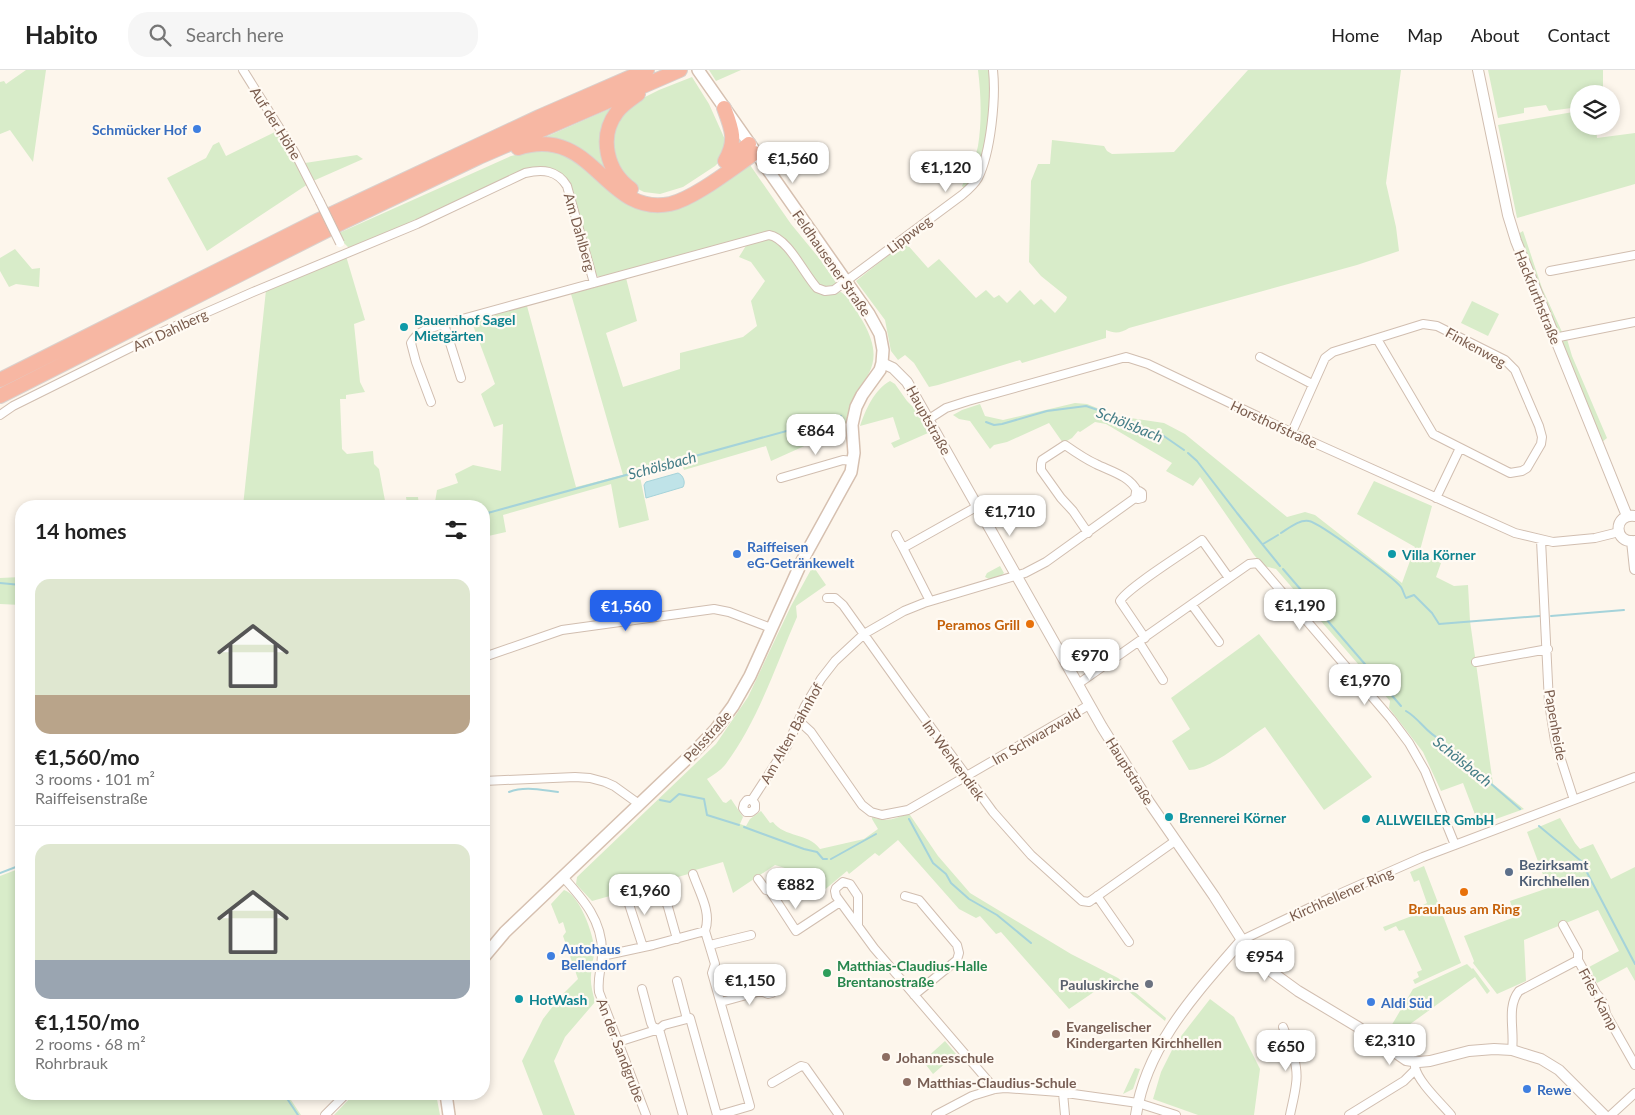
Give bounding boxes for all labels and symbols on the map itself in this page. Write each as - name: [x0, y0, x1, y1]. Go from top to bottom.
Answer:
- street label: Auf der Höhe: [247, 83, 305, 163]
- place label: Schmücker Hof: [92, 121, 187, 138]
- marker: Schmücker Hof: [191, 123, 203, 135]
- pin: €1,560: [752, 142, 834, 184]
- pin: €1,120: [905, 150, 987, 193]
- street label: Am Dahlberg: [561, 191, 599, 273]
- street label: Feldhausener Straße: [789, 207, 875, 319]
- street label: Lippweg: [883, 212, 935, 256]
- street label: Hackfurthstraße: [1511, 247, 1565, 347]
- street label: Am Dahlberg: [130, 305, 210, 355]
- place label: Bauernhof Sagel Mietgärten: [414, 311, 516, 344]
- marker: Bauernhof Sagel Mietgärten: [398, 321, 410, 333]
- street label: Finkenweg: [1443, 323, 1509, 371]
- street label: Hauptstraße: [903, 382, 955, 458]
- street label: Horsthofstraße: [1228, 397, 1320, 451]
- water label: Schölsbach: [1094, 403, 1166, 445]
- pin: €864: [786, 414, 846, 456]
- water label: Schölsbach: [626, 447, 698, 483]
- pin: €1,710: [969, 494, 1051, 537]
- place label: Raiffeisen eG-Getränkewelt: [747, 538, 855, 571]
- place label: Villa Körner: [1401, 546, 1476, 563]
- marker: Raiffeisen eG-Getränkewelt: [731, 548, 743, 560]
- marker: Villa Körner: [1386, 548, 1398, 560]
- pin: €1,190: [1259, 588, 1341, 631]
- pin: €1,560: [585, 590, 667, 632]
- place label: Peramos Grill: [937, 616, 1020, 633]
- marker: Peramos Grill: [1024, 618, 1036, 630]
- pin: €970: [1060, 638, 1120, 681]
- pin: €1,970: [1324, 664, 1406, 706]
- street label: Am Alten Bahnhof: [756, 680, 826, 786]
- street label: Papenheide: [1541, 688, 1571, 762]
- street label: Im Schwarzwald: [989, 704, 1083, 768]
- street label: Pelsstraße: [679, 707, 735, 765]
- street label: Im Wenkendiek: [919, 716, 989, 804]
- water label: Schölsbach: [1430, 732, 1496, 790]
- street label: Hauptstraße: [1103, 734, 1157, 808]
- place label: Brennerei Körner: [1179, 809, 1287, 826]
- marker: Brennerei Körner: [1163, 811, 1175, 823]
- place label: ALLWEILER GmbH: [1375, 811, 1494, 828]
- marker: ALLWEILER GmbH: [1360, 813, 1372, 825]
- place label: Bezirksamt Kirchhellen: [1519, 856, 1590, 889]
- street label: Kirchhellener Ring: [1286, 863, 1396, 925]
- marker: Bezirksamt Kirchhellen: [1503, 866, 1515, 878]
- pin: €882: [766, 868, 826, 910]
- pin: €1,960: [604, 874, 686, 916]
- marker: Brauhaus am Ring: [1458, 886, 1470, 898]
- place label: Brauhaus am Ring: [1408, 900, 1520, 917]
- place label: Autohaus Bellendorf: [560, 940, 626, 973]
- pin: €954: [1235, 940, 1295, 982]
- marker: Autohaus Bellendorf: [545, 950, 557, 962]
- place label: Matthias-Claudius-Halle Brentanostraße: [837, 957, 988, 990]
- pin: €1,150: [709, 964, 791, 1006]
- street label: Fries Kamp: [1575, 965, 1623, 1033]
- marker: Matthias-Claudius-Halle Brentanostraße: [821, 967, 833, 979]
- place label: Pauluskirche: [1060, 976, 1140, 993]
- marker: Pauluskirche: [1143, 978, 1155, 990]
- place label: HotWash: [529, 991, 587, 1008]
- marker: HotWash: [513, 993, 525, 1005]
- place label: Aldi Süd: [1380, 994, 1433, 1011]
- street label: An der Sandgrube: [593, 996, 649, 1104]
- marker: Aldi Süd: [1365, 996, 1377, 1008]
- place label: Evangelischer Kindergarten Kirchhellen: [1066, 1018, 1222, 1051]
- pin: €2,310: [1349, 1024, 1431, 1066]
- marker: Evangelischer Kindergarten Kirchhellen: [1050, 1028, 1062, 1040]
- pin: €650: [1256, 1030, 1316, 1072]
- place label: Johannesschule: [896, 1049, 994, 1066]
- marker: Johannesschule: [880, 1051, 892, 1063]
- place label: Matthias-Claudius-Schule: [917, 1074, 1077, 1091]
- marker: Matthias-Claudius-Schule: [901, 1076, 913, 1088]
- place label: Rewe: [1537, 1081, 1572, 1098]
- marker: Rewe: [1521, 1083, 1533, 1095]

